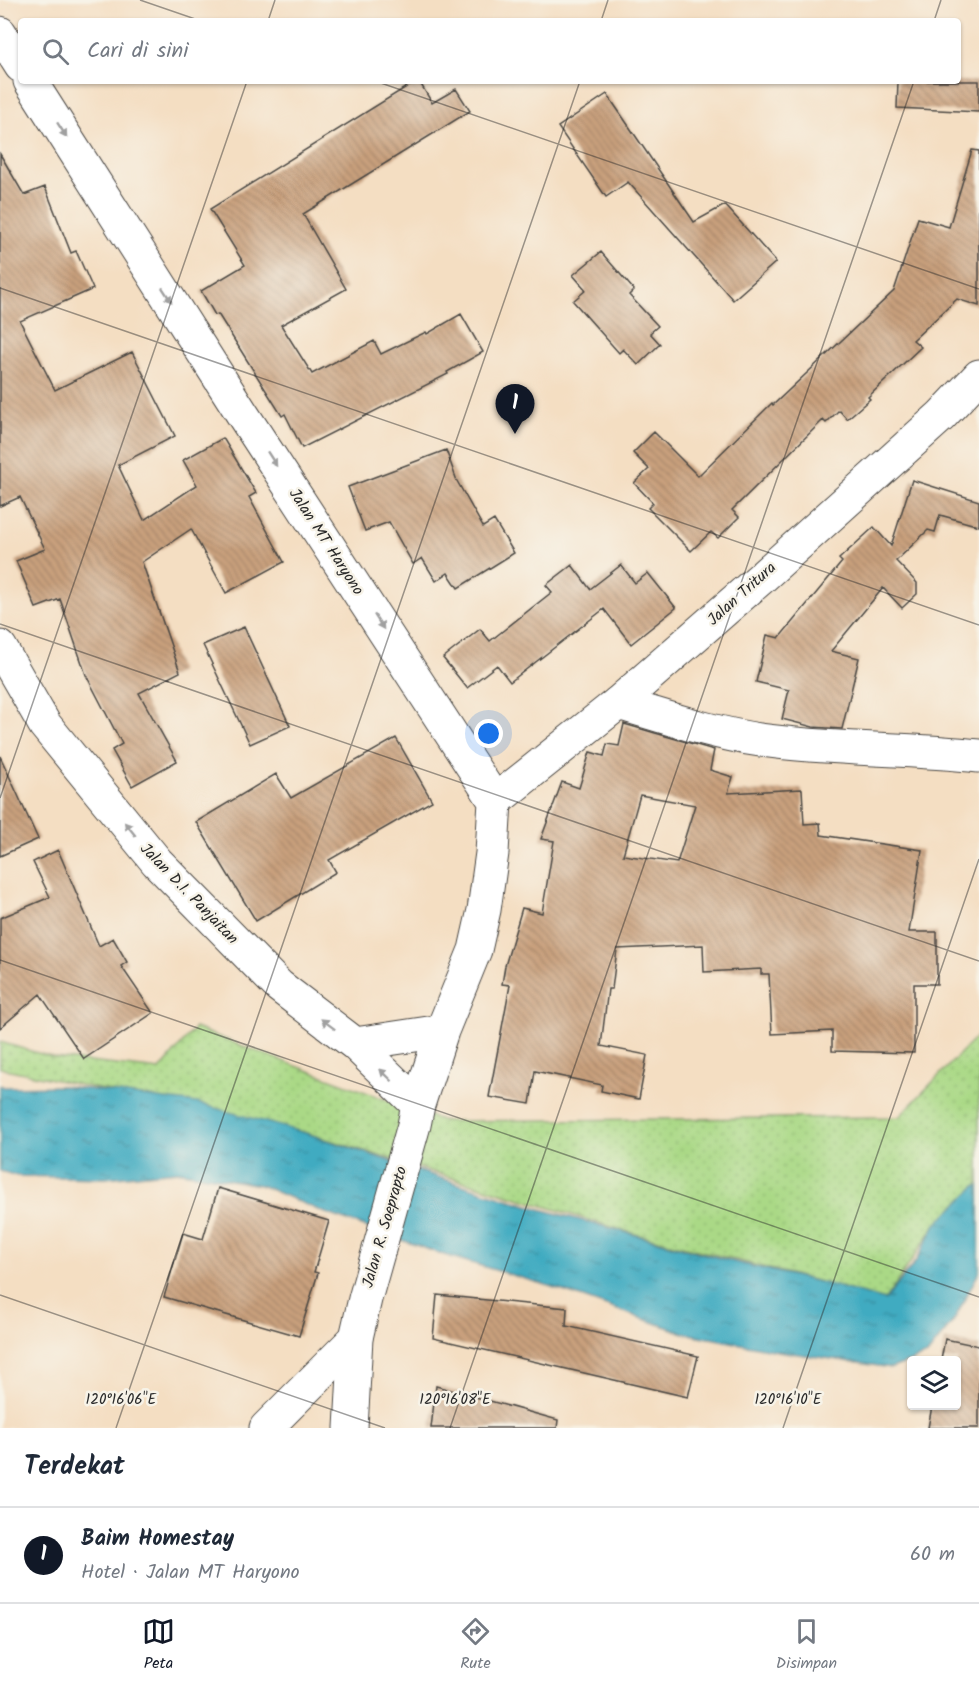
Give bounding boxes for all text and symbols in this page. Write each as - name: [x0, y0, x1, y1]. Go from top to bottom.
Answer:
- search box: [18, 18, 961, 84]
- text: Cari di sini: [87, 34, 188, 69]
- icon: search: [39, 35, 72, 68]
- one-way arrow: [56, 122, 67, 138]
- one-way arrow: [161, 287, 172, 303]
- pin: 1: [496, 384, 534, 434]
- one-way arrow: [266, 451, 277, 467]
- street label: Jalan MT Haryono: [282, 484, 370, 600]
- street label: Jalan Tritura: [702, 556, 782, 632]
- one-way arrow: [373, 614, 384, 630]
- your location: [474, 719, 503, 748]
- one-way arrow: [123, 821, 136, 837]
- street label: Jalan D.I. Panjaitan: [134, 837, 244, 951]
- one-way arrow: [321, 1018, 337, 1030]
- one-way arrow: [380, 1068, 394, 1082]
- street label: Jalan R. Soeprapto: [356, 1163, 414, 1291]
- map controls: [907, 1356, 961, 1410]
- button: layers: [907, 1356, 961, 1410]
- text: 120°16'06"E: [86, 1388, 158, 1412]
- text: 120°16'08"E: [419, 1388, 492, 1412]
- text: 120°16'10"E: [754, 1388, 823, 1412]
- text: Terdekat: [24, 1446, 125, 1488]
- text: Baim Homestay: [81, 1522, 234, 1557]
- text: 1: [40, 1539, 47, 1571]
- text: 60 m: [910, 1539, 955, 1571]
- text: Hotel · Jalan MT Haryono: [81, 1557, 300, 1589]
- tab: Peta: [142, 1615, 175, 1676]
- tab: Rute: [459, 1615, 492, 1676]
- tab: Disimpan: [776, 1615, 837, 1676]

